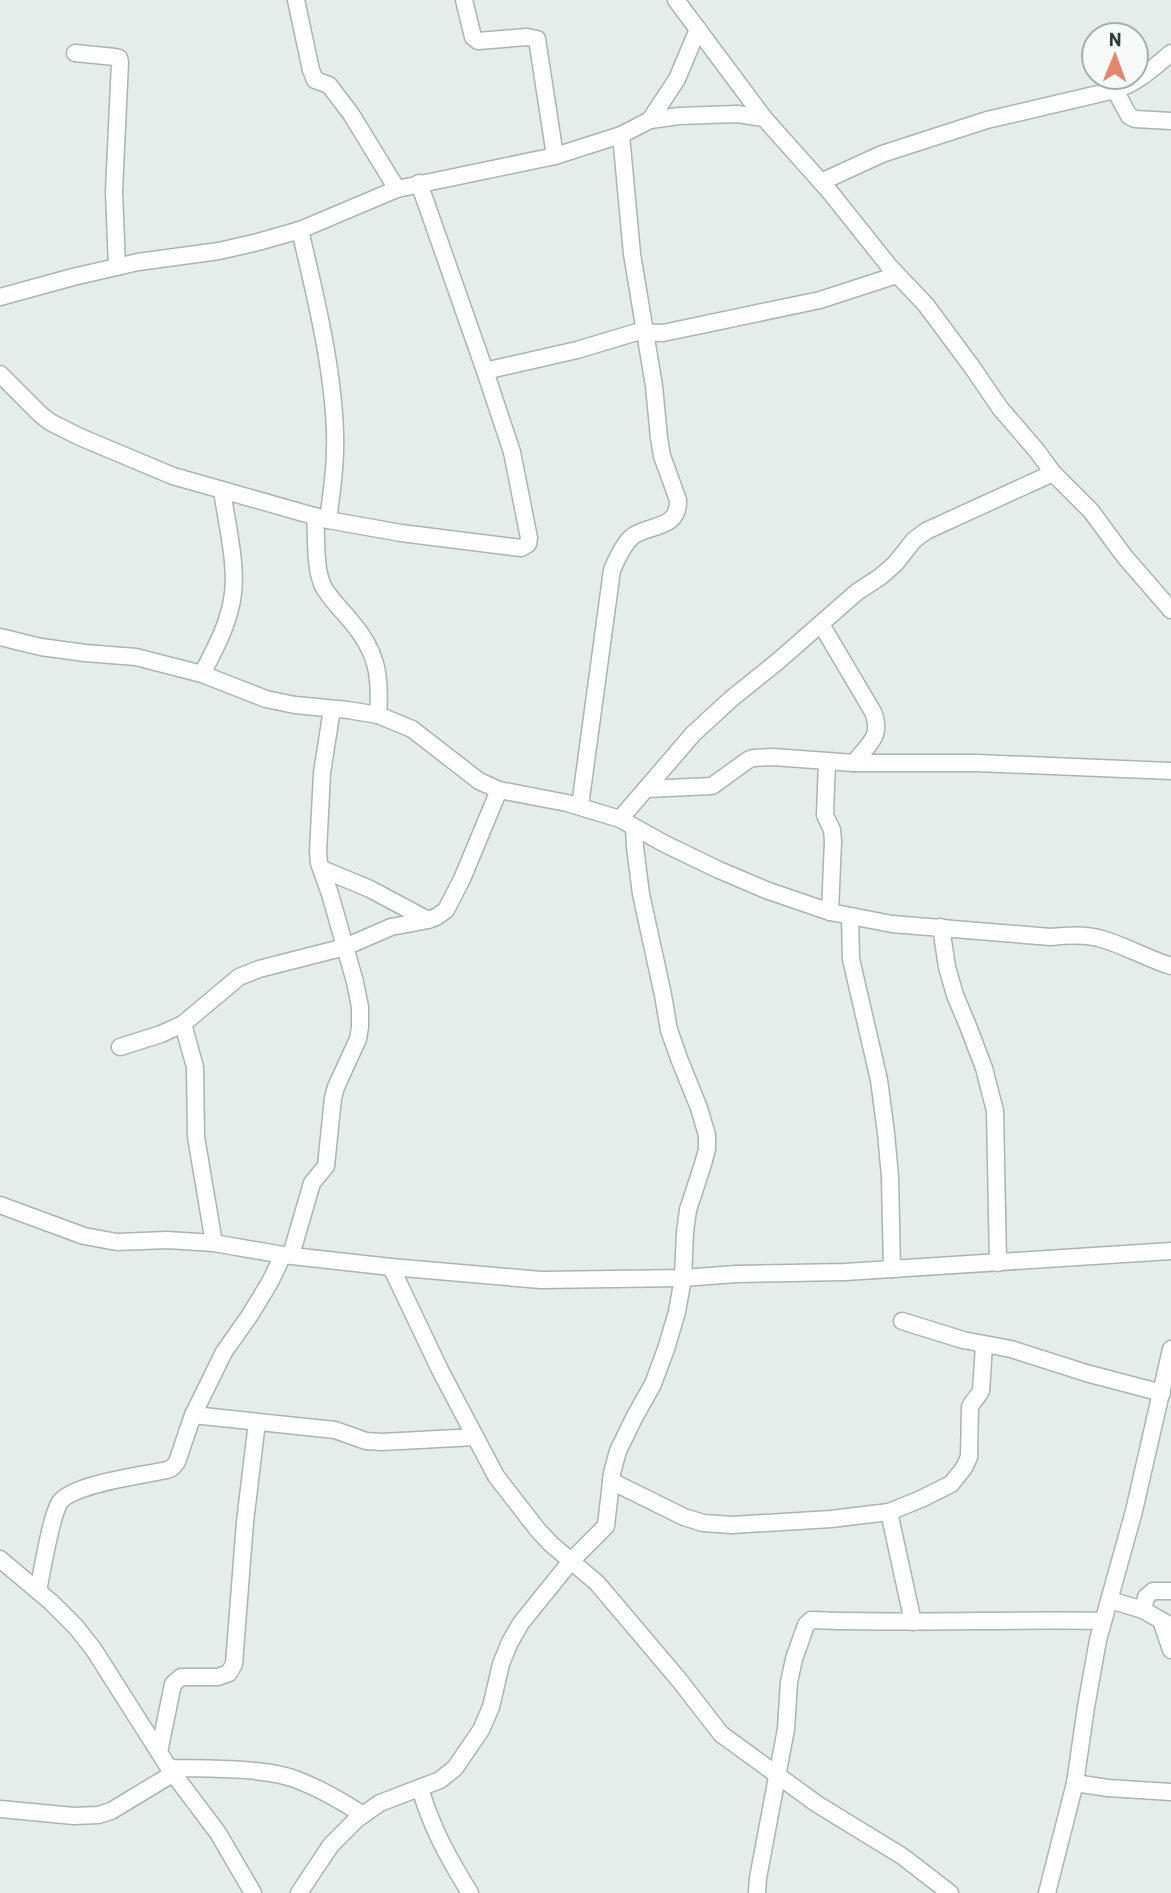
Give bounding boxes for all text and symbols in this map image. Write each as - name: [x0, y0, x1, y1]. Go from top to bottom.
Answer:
- north arrow: [1080, 21, 1150, 91]
- text: N: [1109, 27, 1122, 50]

